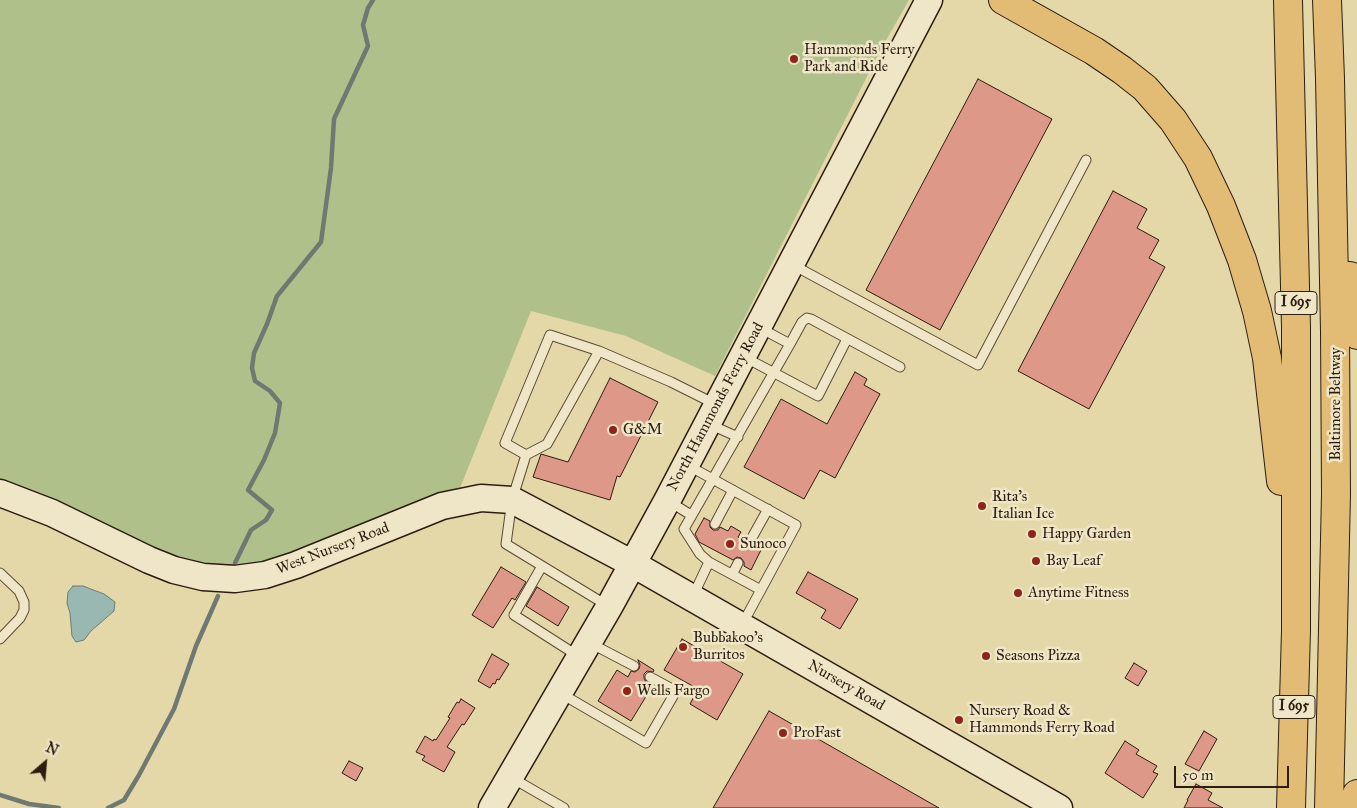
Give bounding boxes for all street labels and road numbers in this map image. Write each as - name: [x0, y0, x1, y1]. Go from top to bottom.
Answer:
- road number: I 695: [1275, 292, 1317, 314]
- street label: North Hammonds Ferry Road: [664, 320, 768, 494]
- street label: Baltimore Beltway: [1327, 347, 1345, 461]
- street label: West Nursery Road: [274, 519, 392, 579]
- street label: Nursery Road: [804, 657, 888, 715]
- road number: I 695: [1273, 696, 1315, 719]

